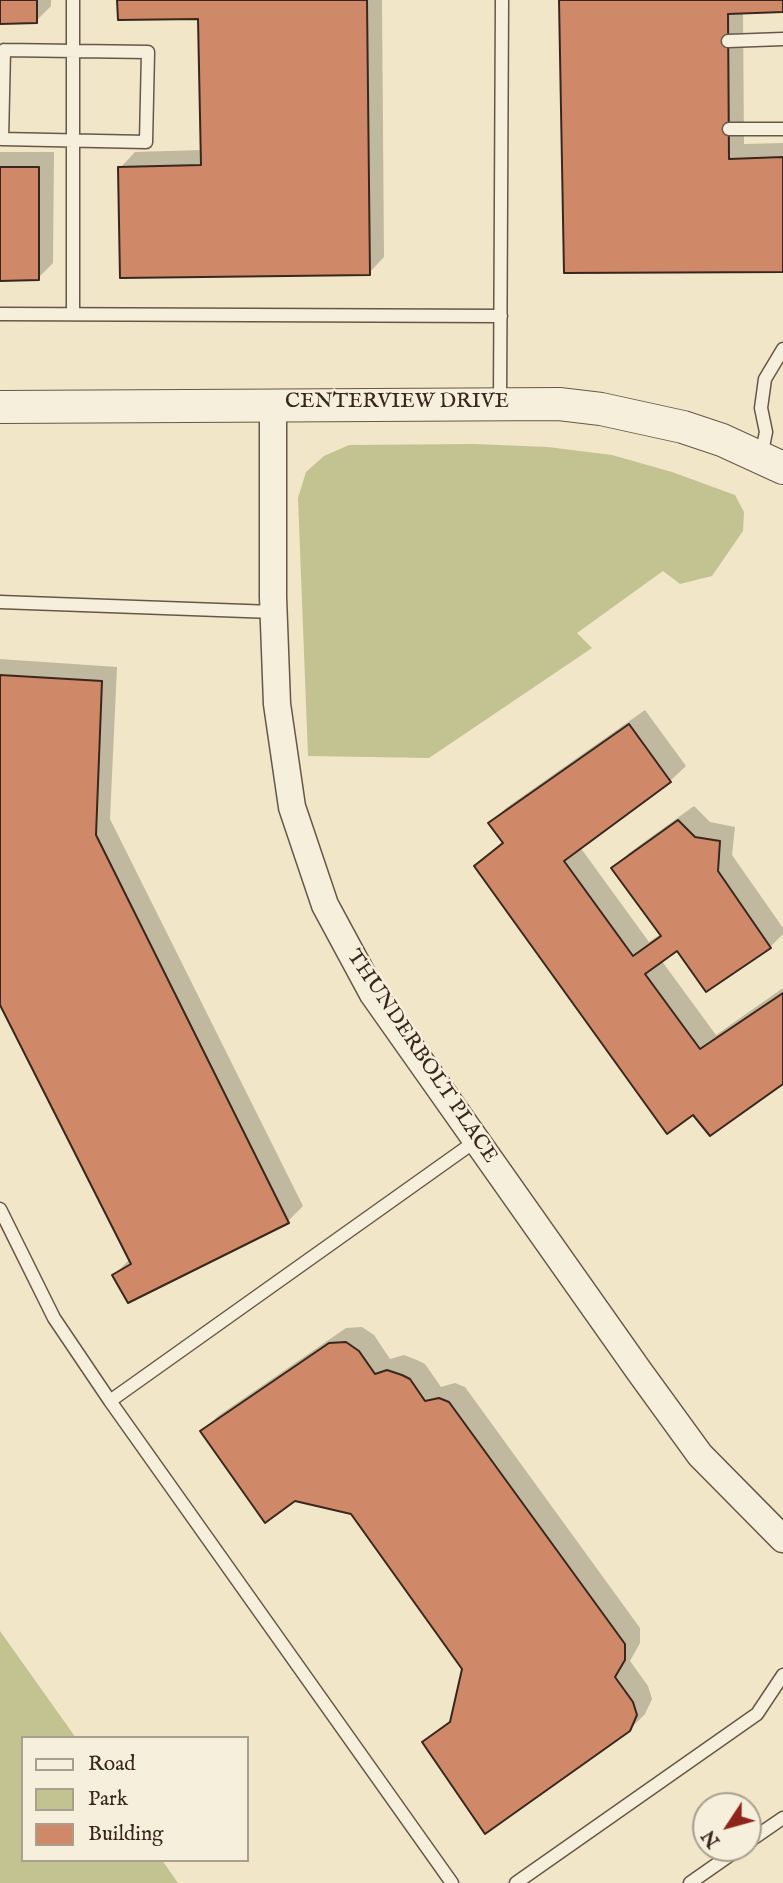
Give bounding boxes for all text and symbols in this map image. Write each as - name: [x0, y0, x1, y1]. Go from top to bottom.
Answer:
- street label: CENTERVIEW DRIVE: [285, 390, 509, 416]
- street label: THUNDERBOLT PLACE: [340, 946, 502, 1168]
- legend: [21, 1736, 248, 1862]
- text: Road: [88, 1751, 135, 1778]
- text: Park: [88, 1786, 128, 1813]
- north arrow: [692, 1792, 762, 1862]
- text: Building: [88, 1821, 163, 1848]
- text: N: [697, 1824, 726, 1852]

